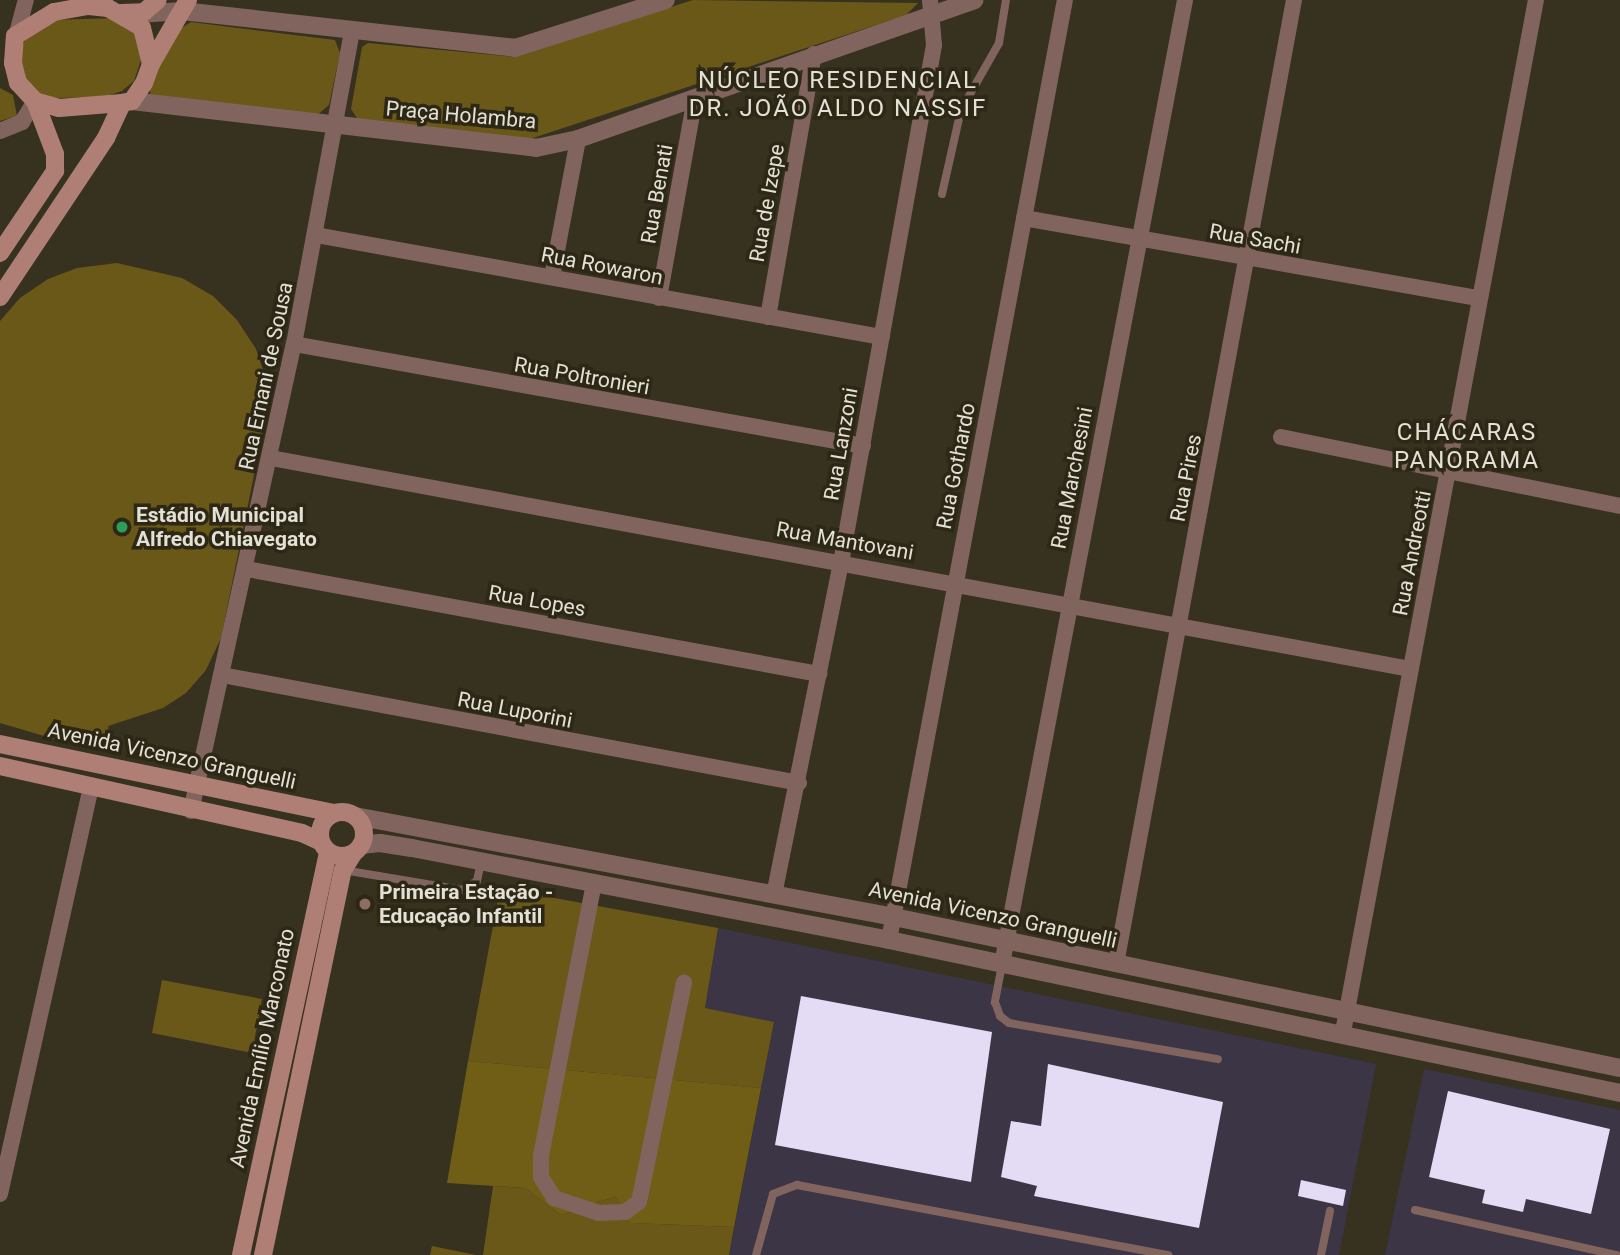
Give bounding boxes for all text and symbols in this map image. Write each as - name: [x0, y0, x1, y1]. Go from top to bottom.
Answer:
- district label: NÚCLEO RESIDENCIAL DR. JOÃO ALDO NASSIF: [691, 67, 985, 123]
- street label: Praça Holambra: [385, 96, 537, 134]
- street label: Rua Benati: [636, 142, 678, 246]
- street label: Rua de Izepe: [744, 142, 790, 264]
- street label: Rua Sachi: [1207, 219, 1303, 259]
- street label: Rua Rowaron: [539, 242, 665, 290]
- street label: Rua Ernani de Sousa: [234, 280, 298, 472]
- street label: Rua Poltronieri: [512, 352, 652, 400]
- street label: Rua Lanzoni: [819, 385, 863, 503]
- street label: Rua Gothardo: [931, 401, 981, 531]
- street label: Rua Marchesini: [1046, 405, 1098, 551]
- district label: CHÁCARAS PANORAMA: [1395, 419, 1539, 475]
- street label: Rua Pires: [1165, 432, 1207, 524]
- street label: Rua Andreotti: [1387, 488, 1437, 618]
- place label: Estádio Municipal Alfredo Chiavegato: [136, 502, 317, 552]
- street label: Rua Mantovani: [774, 517, 916, 565]
- marker: Estádio Municipal Alfredo Chiavegato: [114, 519, 130, 535]
- street label: Rua Lopes: [486, 580, 588, 622]
- street label: Rua Luporini: [456, 687, 574, 733]
- street label: Avenida Vicenzo Granguelli: [46, 717, 298, 795]
- street label: Avenida Vicenzo Granguelli: [867, 876, 1119, 954]
- place label: Primeira Estação - Educação Infantil: [379, 879, 553, 929]
- marker: Primeira Estação - Educação Infantil: [357, 896, 373, 912]
- street label: Avenida Emílio Marconato: [224, 926, 300, 1170]

